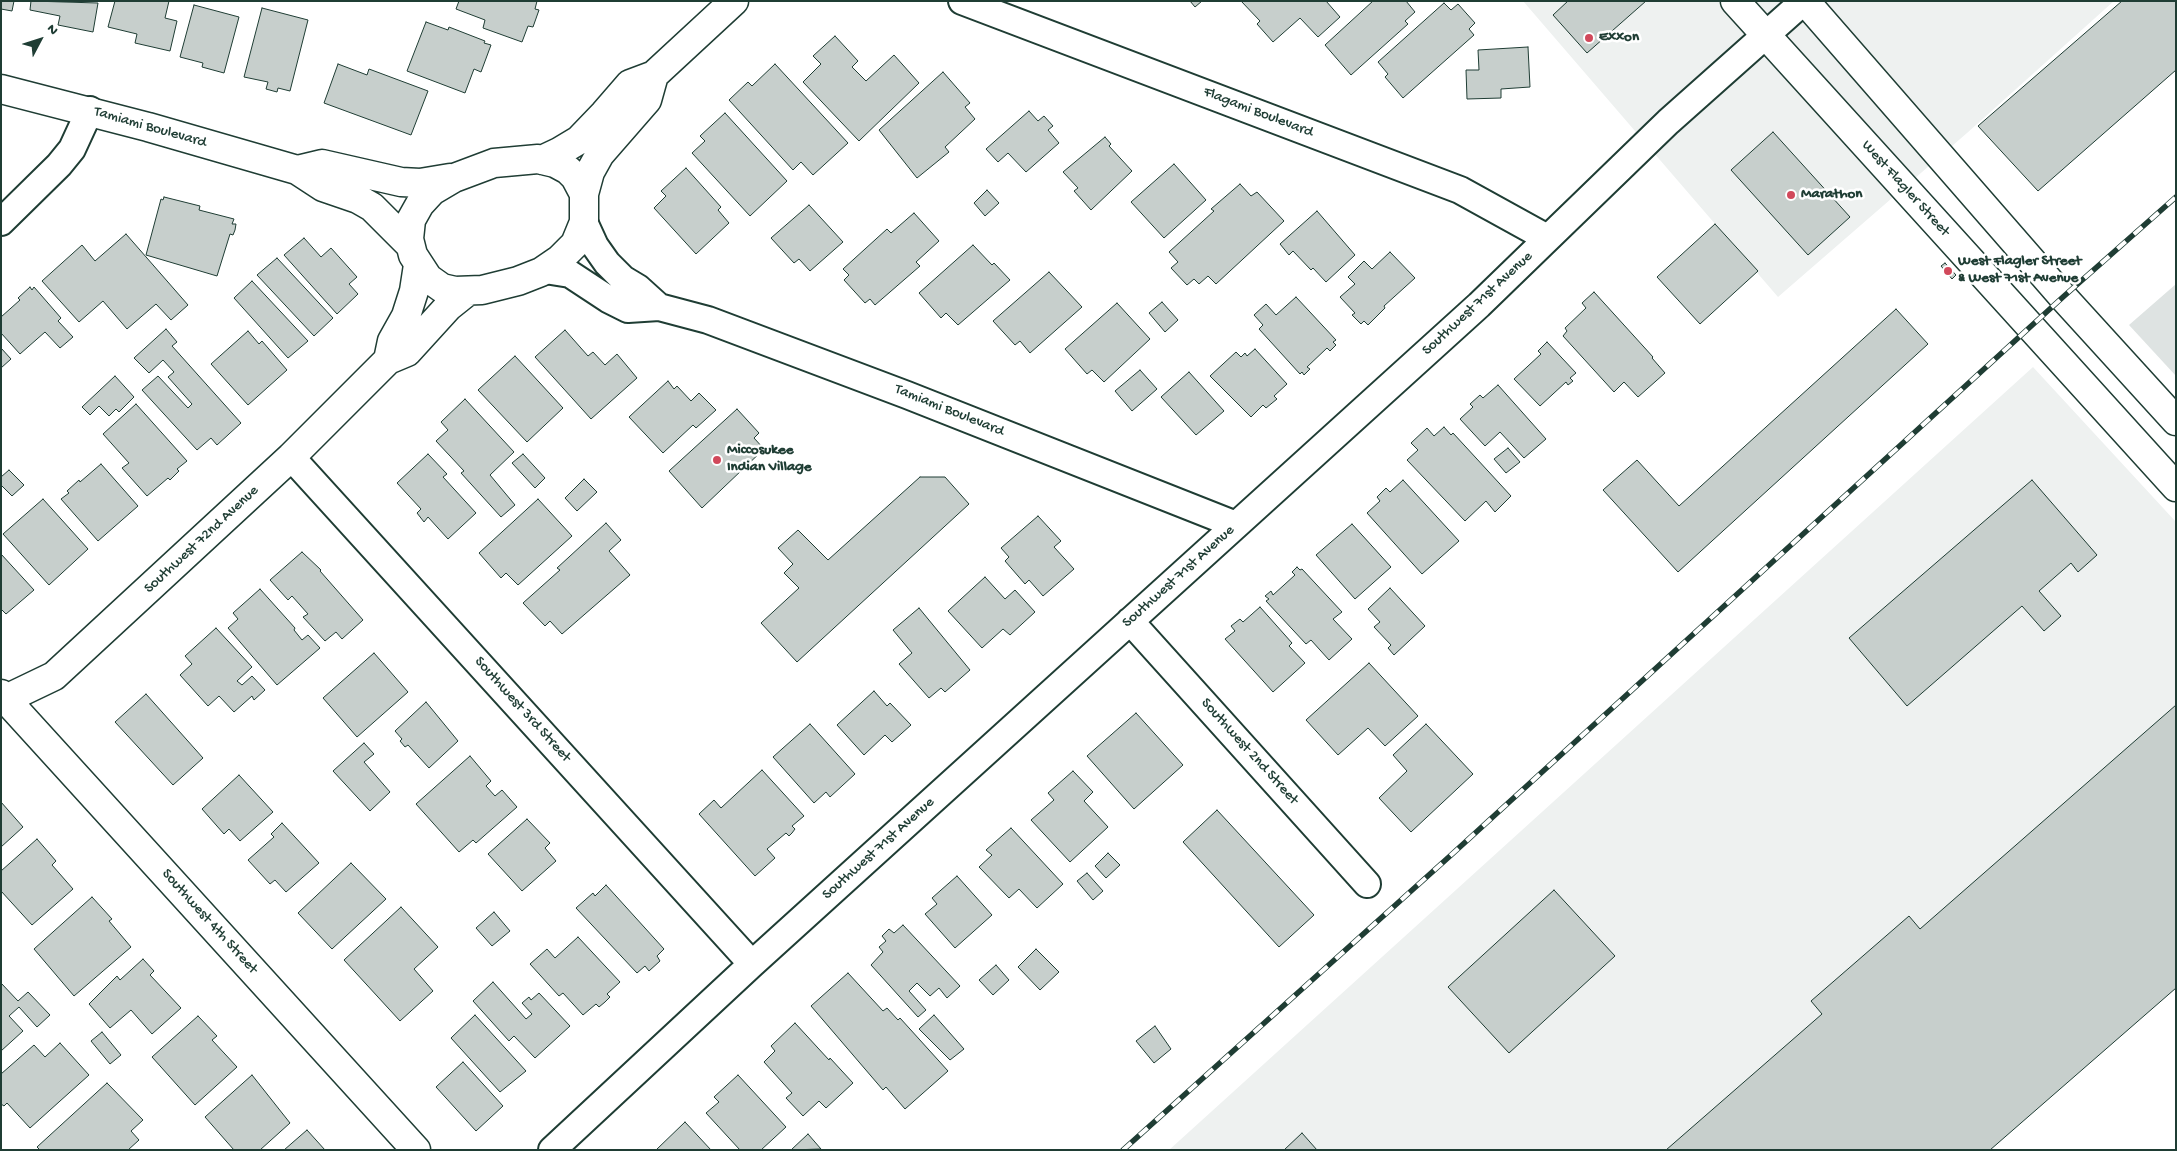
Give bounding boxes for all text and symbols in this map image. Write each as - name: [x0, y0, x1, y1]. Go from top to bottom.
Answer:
- north arrow: [15, 15, 65, 65]
- text: N: [42, 21, 61, 39]
- place label: Exxon: [1599, 29, 1639, 47]
- marker: Exxon: [1583, 32, 1595, 44]
- street label: Flagami Boulevard: [1201, 84, 1315, 142]
- street label: Tamiami Boulevard: [92, 103, 208, 153]
- street label: West Flagler Street: [1857, 137, 1953, 241]
- place label: Marathon: [1801, 186, 1862, 204]
- marker: Marathon: [1785, 189, 1797, 201]
- street label: Southwest 71st Avenue: [1419, 248, 1537, 360]
- place label: West Flagler Street & West 71st Avenue: [1958, 253, 2081, 288]
- marker: West Flagler Street & West 71st Avenue: [1942, 265, 1954, 277]
- street label: Tamiami Boulevard: [892, 381, 1006, 441]
- place label: Miccosukee Indian Village: [727, 442, 812, 477]
- marker: Miccosukee Indian Village: [711, 454, 723, 466]
- street label: Southwest 72nd Avenue: [141, 482, 263, 598]
- street label: Southwest 71st Avenue: [1119, 522, 1239, 632]
- street label: Southwest 3rd Street: [470, 653, 574, 767]
- street label: Southwest 2nd Street: [1196, 695, 1302, 809]
- street label: Southwest 71st Avenue: [819, 794, 939, 904]
- street label: Southwest 4th Street: [157, 866, 261, 978]

